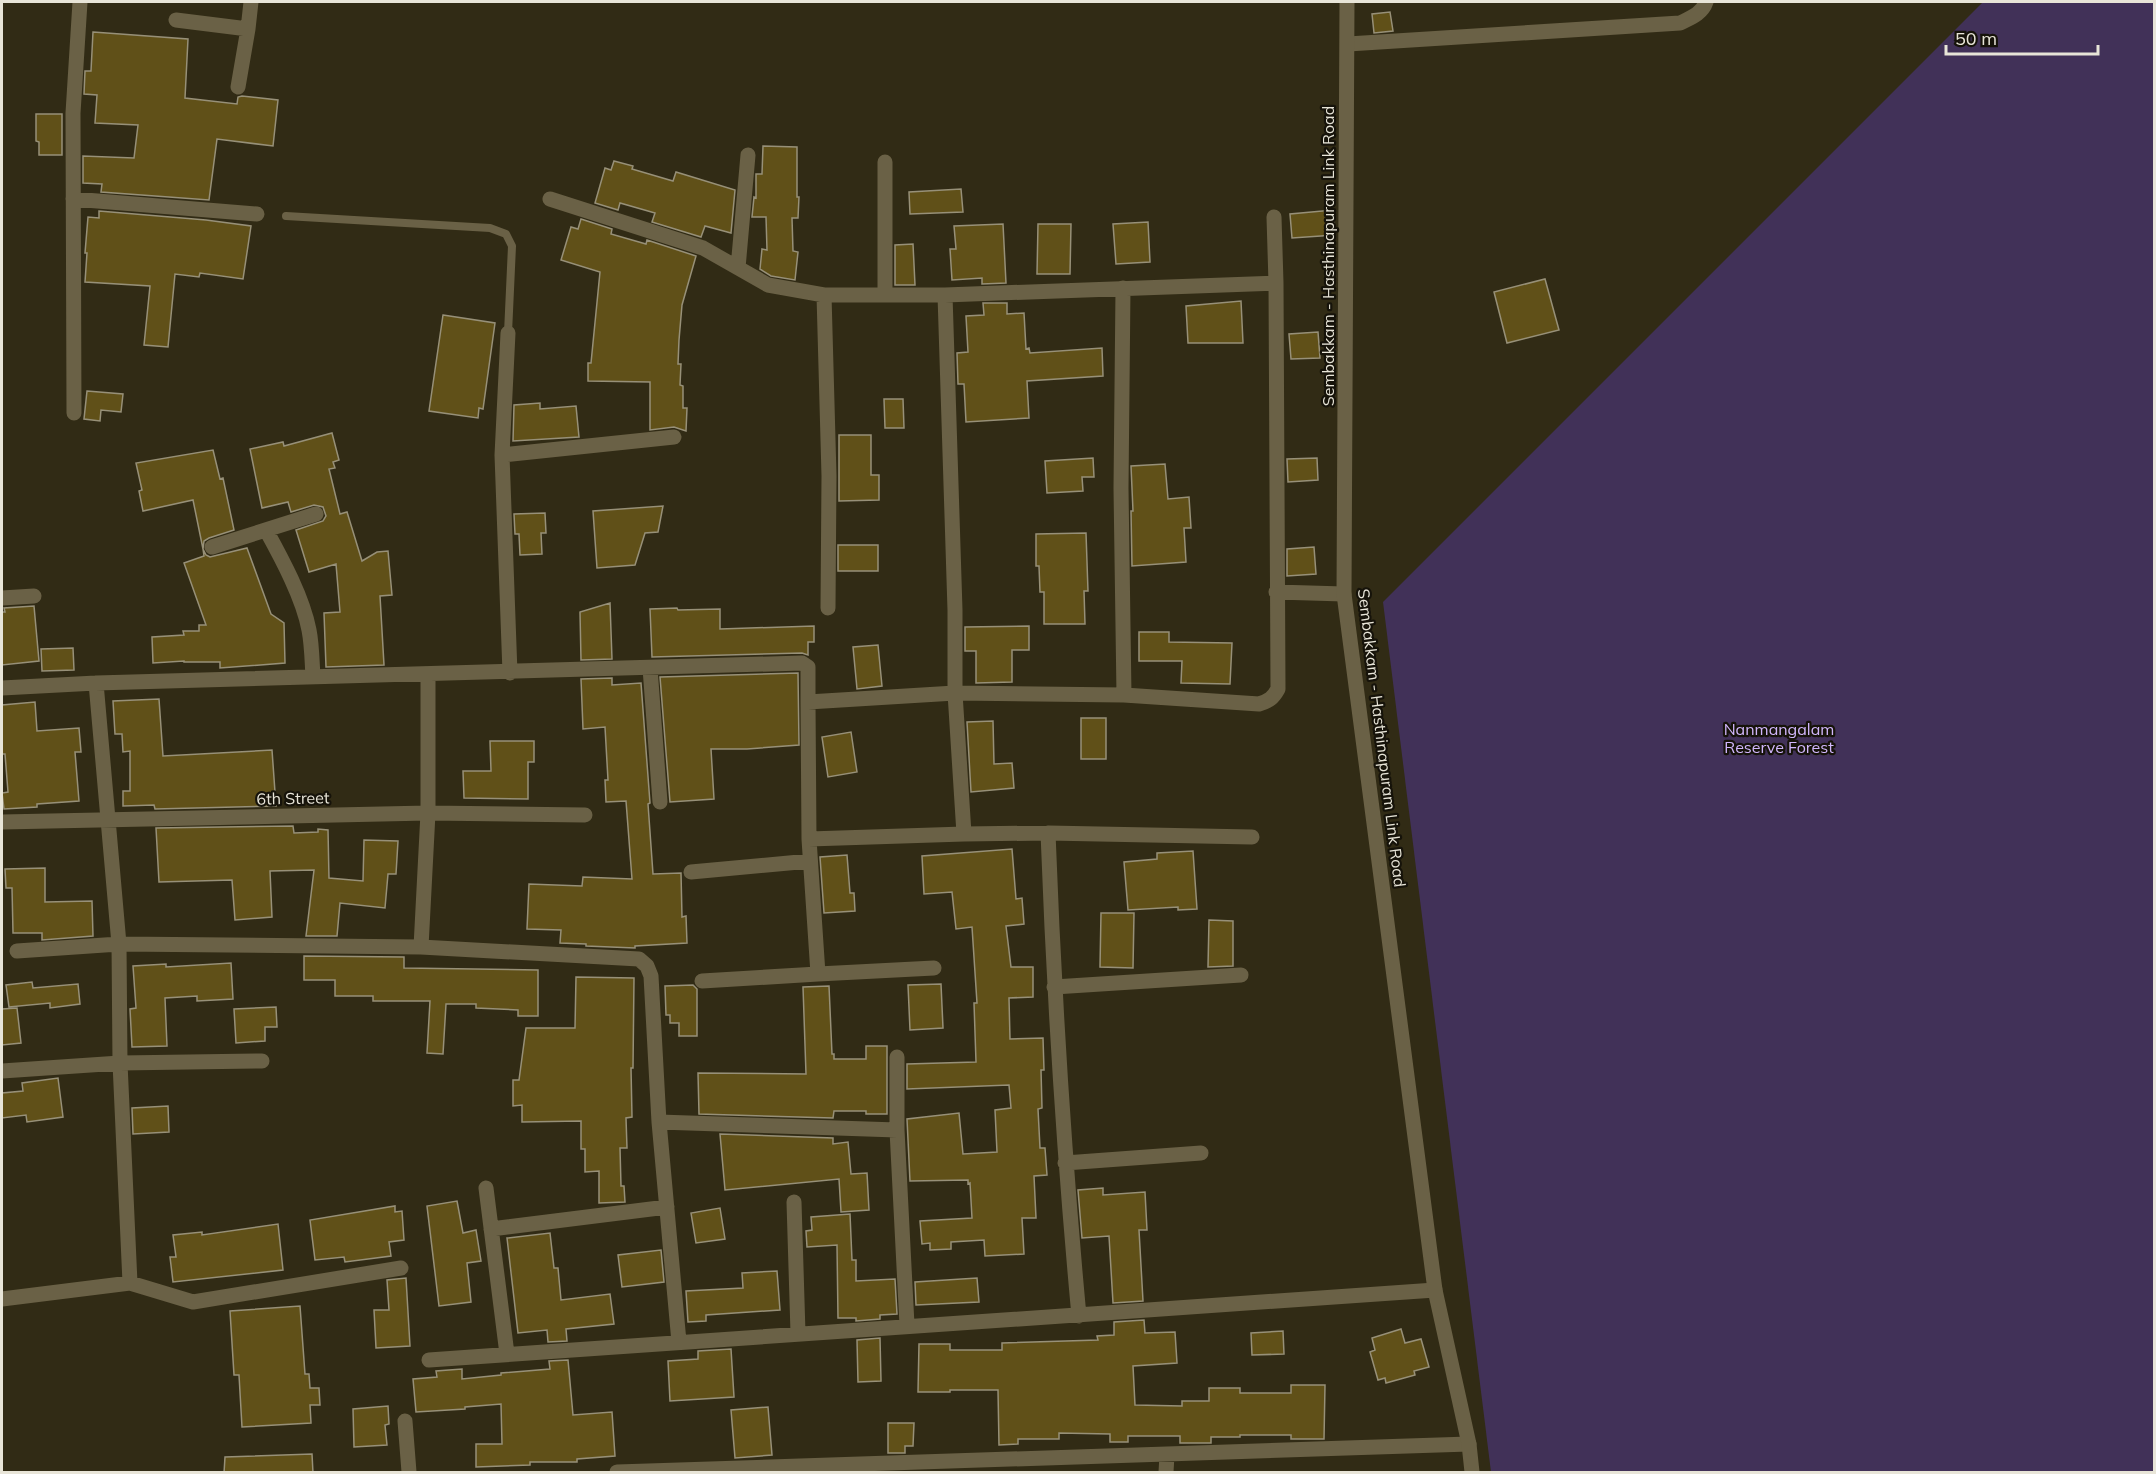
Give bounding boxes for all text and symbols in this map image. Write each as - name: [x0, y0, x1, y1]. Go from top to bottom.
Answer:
- scale bar: [1946, 18, 2098, 56]
- text: 50 m: [1955, 27, 1997, 50]
- street label: Sembakkam - Hasthinapuram Link Road: [1318, 106, 1338, 406]
- street label: Sembakkam - Hasthinapuram Link Road: [1354, 588, 1410, 888]
- park label: Nanmangalam Reserve Forest: [1724, 719, 1834, 757]
- street label: 6th Street: [256, 787, 330, 809]

